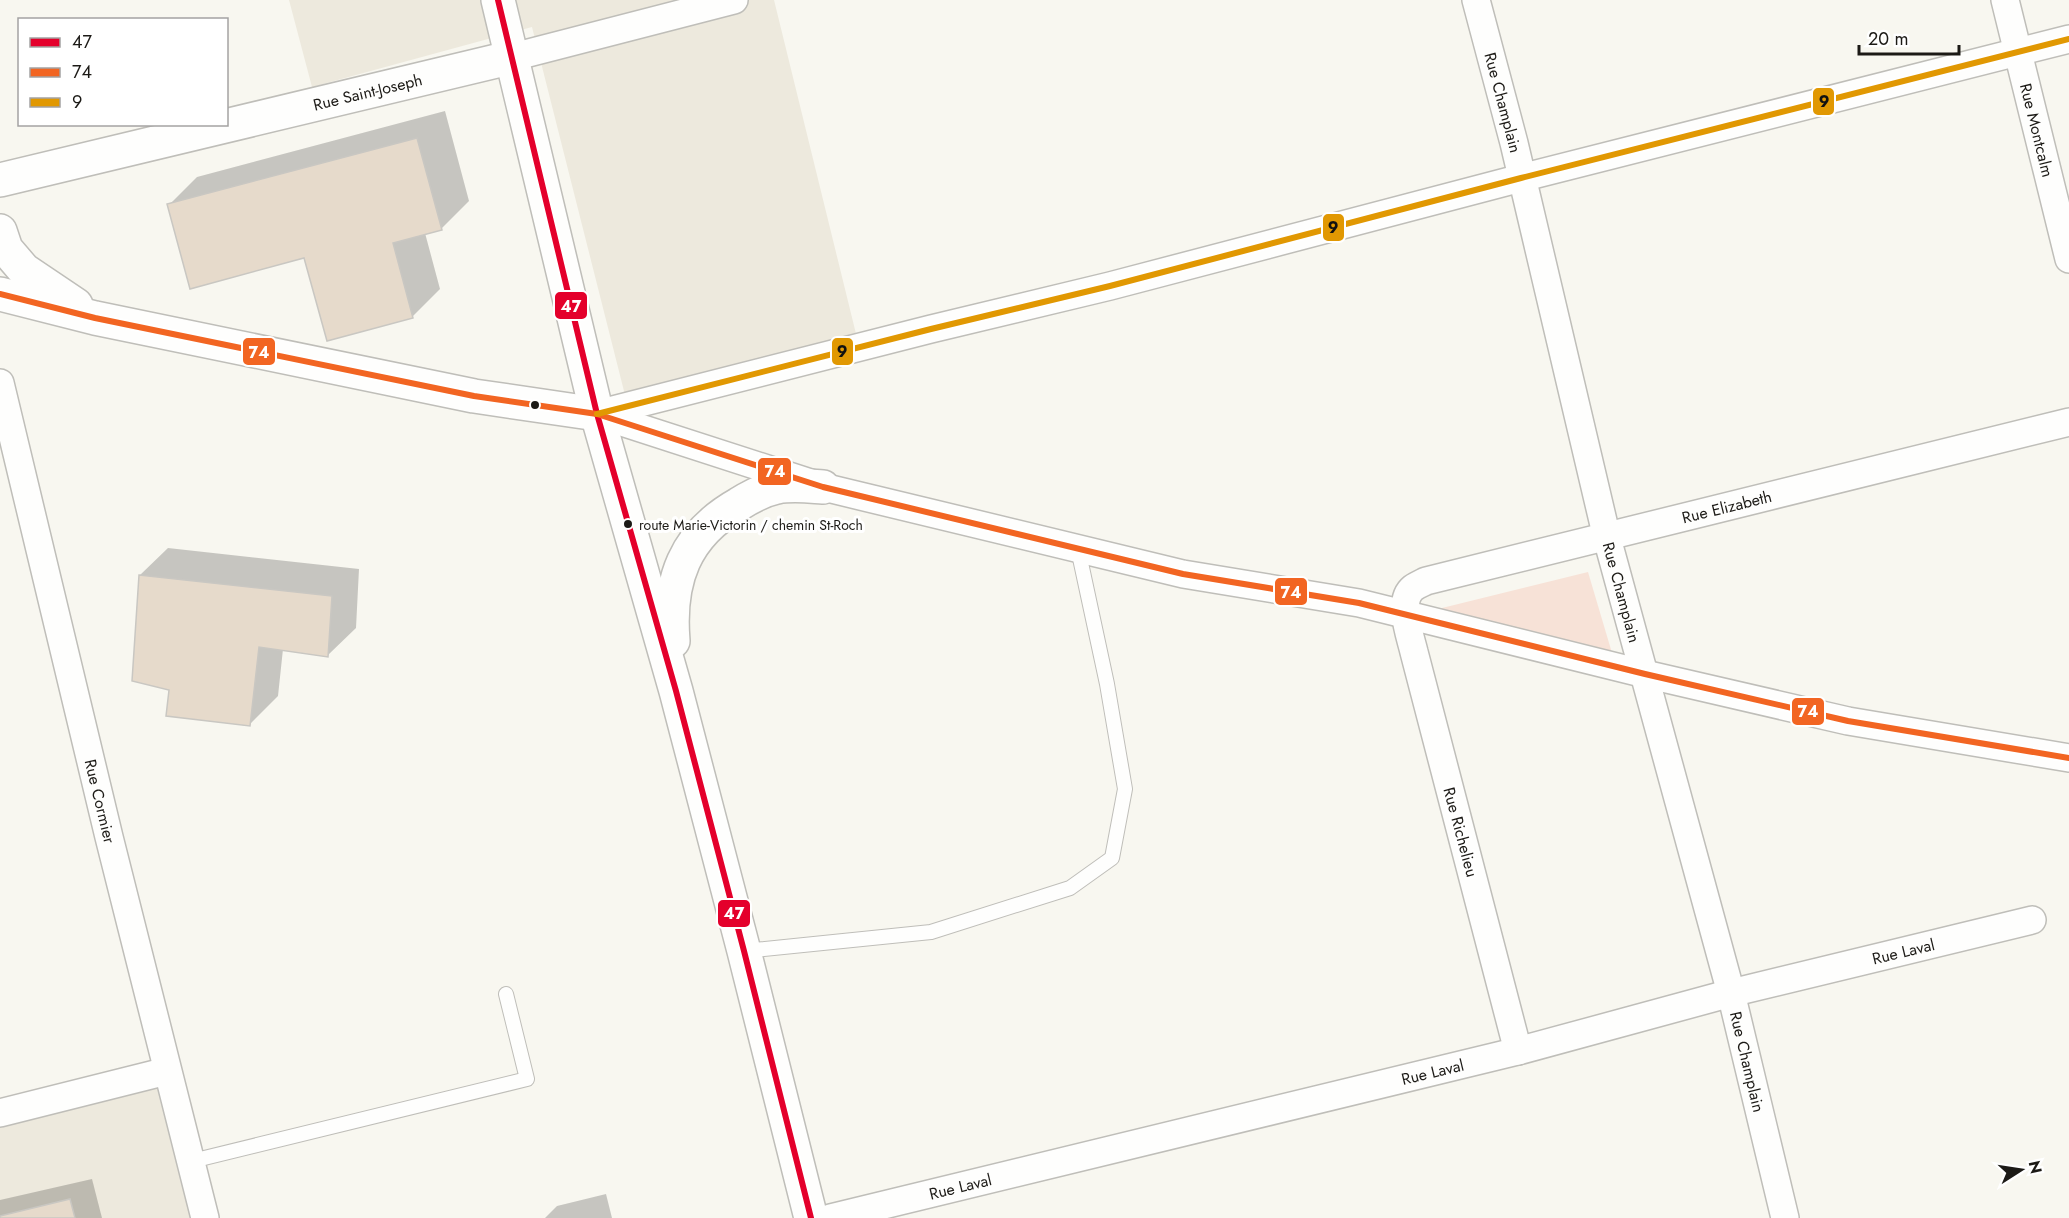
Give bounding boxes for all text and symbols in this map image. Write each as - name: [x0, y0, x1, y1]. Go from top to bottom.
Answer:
- legend: [18, 18, 228, 126]
- scale bar: [1859, 18, 1960, 56]
- text: 20 m: [1868, 26, 1908, 52]
- text: 47: [72, 29, 92, 55]
- street label: Rue Champlain: [1478, 50, 1527, 155]
- text: 74: [72, 59, 92, 85]
- street label: Rue Saint-Joseph: [311, 68, 425, 117]
- street label: Rue Montcalm: [2014, 81, 2059, 180]
- line badge: 9: [1812, 87, 1835, 116]
- text: 9: [72, 89, 82, 115]
- text: 9: [1819, 90, 1829, 113]
- line badge: 9: [1322, 213, 1345, 242]
- text: 9: [1328, 216, 1338, 239]
- line badge: 47: [554, 291, 588, 320]
- text: 47: [561, 295, 582, 318]
- line badge: 74: [242, 337, 276, 366]
- line badge: 9: [831, 337, 854, 366]
- text: 9: [837, 340, 847, 363]
- text: 74: [249, 341, 269, 364]
- unlabelled marker: [529, 399, 541, 411]
- line badge: 74: [757, 457, 792, 486]
- text: 74: [765, 460, 785, 483]
- street label: Rue Elizabeth: [1680, 485, 1774, 529]
- place label: route Marie-Victorin / chemin St-Roch: [639, 515, 863, 535]
- marker: route Marie-Victorin / chemin St-Roch: [622, 518, 634, 530]
- street label: Rue Champlain: [1597, 540, 1646, 645]
- line badge: 74: [1274, 577, 1308, 606]
- text: 74: [1281, 581, 1301, 604]
- line badge: 74: [1791, 697, 1825, 726]
- text: 74: [1798, 700, 1818, 723]
- street label: Rue Cormier: [79, 757, 121, 846]
- street label: Rue Richelieu: [1437, 785, 1484, 880]
- line badge: 47: [717, 899, 751, 928]
- text: 47: [724, 902, 745, 925]
- street label: Rue Laval: [1870, 933, 1937, 970]
- street label: Rue Champlain: [1724, 1009, 1770, 1115]
- street label: Rue Laval: [1399, 1054, 1466, 1091]
- north arrow: [1991, 1140, 2051, 1200]
- text: N: [2023, 1158, 2048, 1176]
- street label: Rue Laval: [927, 1168, 994, 1206]

